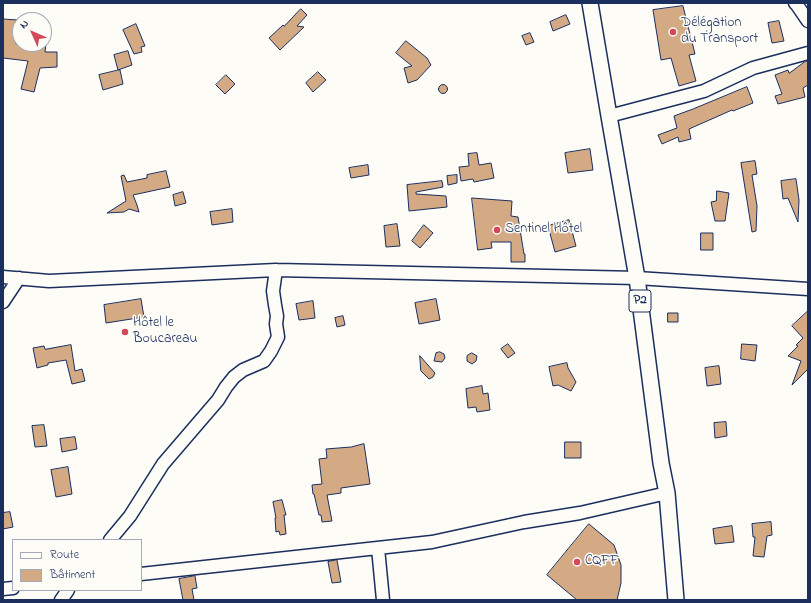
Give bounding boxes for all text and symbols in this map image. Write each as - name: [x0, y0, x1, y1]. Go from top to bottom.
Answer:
- north arrow: [12, 12, 52, 52]
- text: N: [16, 16, 33, 33]
- place label: Délégation du Transport: [681, 16, 758, 48]
- marker: Délégation du Transport: [668, 27, 678, 37]
- place label: Sentinel Hôtel: [505, 222, 582, 238]
- marker: Sentinel Hôtel: [492, 225, 502, 235]
- road number: P2: [629, 290, 651, 312]
- place label: Hôtel le Boucareau: [133, 316, 198, 348]
- marker: Hôtel le Boucareau: [120, 327, 130, 337]
- legend: [12, 539, 142, 591]
- text: Route: [50, 546, 79, 564]
- place label: CQFF: [585, 554, 619, 570]
- marker: CQFF: [572, 557, 582, 567]
- text: Bâtiment: [50, 566, 95, 584]

